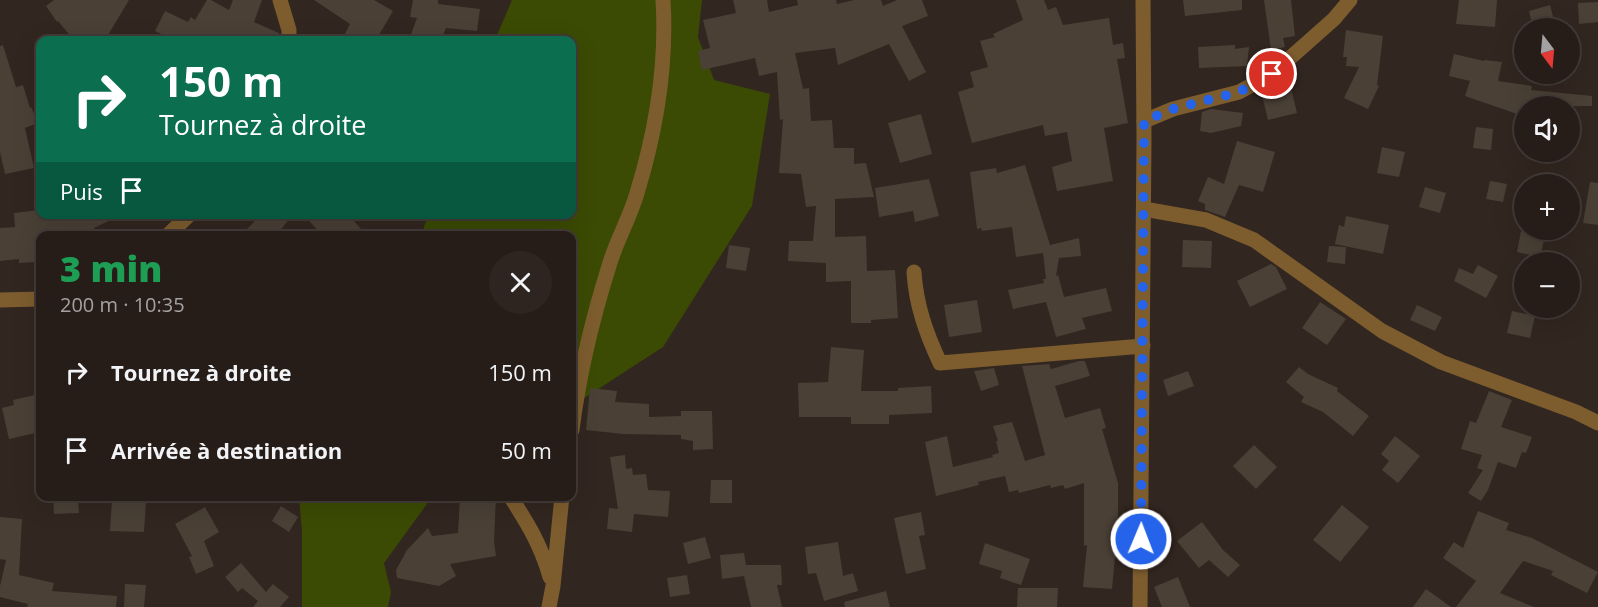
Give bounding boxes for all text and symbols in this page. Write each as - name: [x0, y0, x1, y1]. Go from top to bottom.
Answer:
- north arrow: [1514, 18, 1580, 84]
- map controls: [1514, 18, 1580, 318]
- pin: [1246, 48, 1297, 99]
- text: 150 m: [159, 52, 283, 109]
- icon: arrive: [1255, 57, 1288, 90]
- icon: right: [60, 60, 138, 138]
- button: sound: [1514, 96, 1580, 162]
- text: Tournez à droite: [159, 106, 367, 143]
- icon: arrive: [115, 174, 148, 207]
- button: +: [1514, 174, 1580, 240]
- text: Puis: [60, 176, 103, 206]
- text: 3 min: [60, 244, 162, 293]
- button: close: [489, 251, 552, 314]
- button: −: [1514, 252, 1580, 318]
- text: 200 m · 10:35: [60, 291, 185, 318]
- icon: right: [60, 356, 93, 389]
- text: Tournez à droite: [111, 357, 292, 387]
- text: 150 m: [488, 357, 552, 387]
- icon: arrive: [60, 434, 93, 467]
- text: Arrivée à destination: [111, 435, 342, 465]
- text: 50 m: [501, 435, 552, 465]
- position arrow: [1109, 507, 1173, 571]

